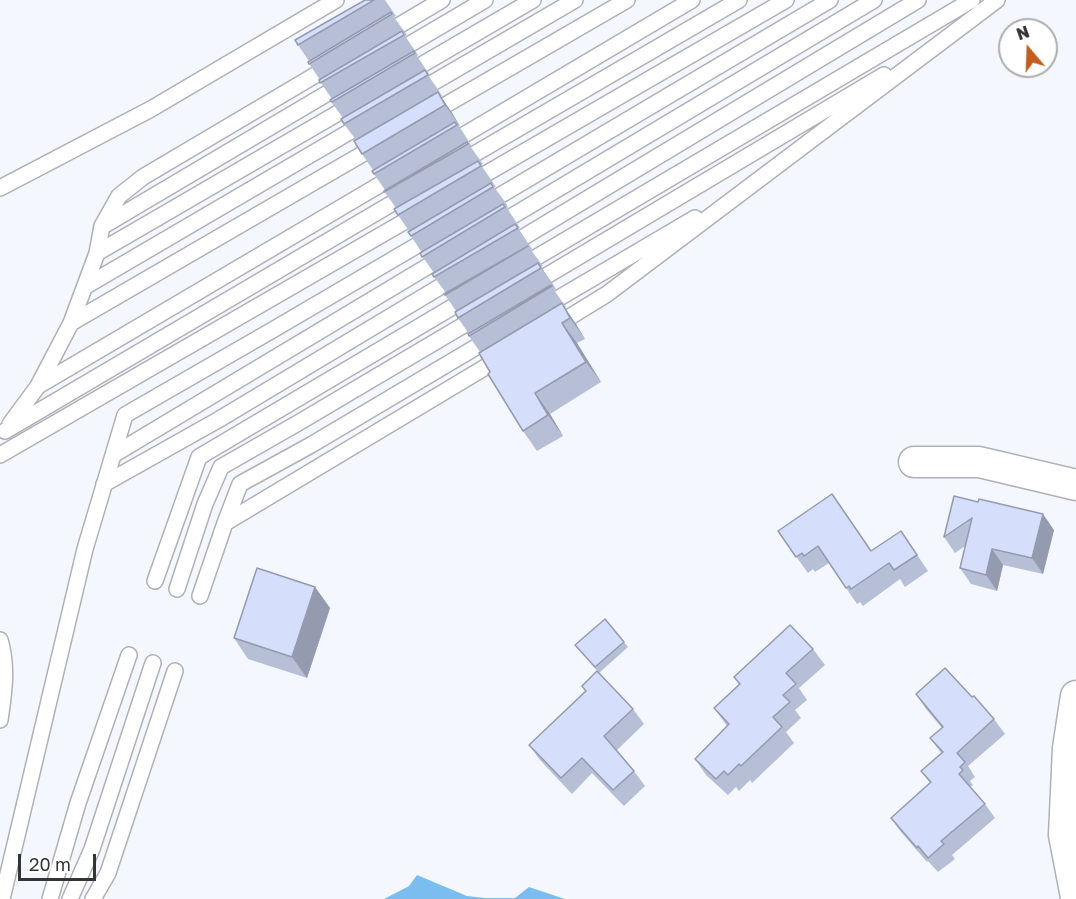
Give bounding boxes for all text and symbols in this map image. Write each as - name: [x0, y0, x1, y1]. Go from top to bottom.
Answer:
- north arrow: [998, 18, 1058, 78]
- text: N: [1014, 21, 1032, 44]
- scale bar: [21, 842, 99, 880]
- text: 20 m: [29, 853, 71, 875]

